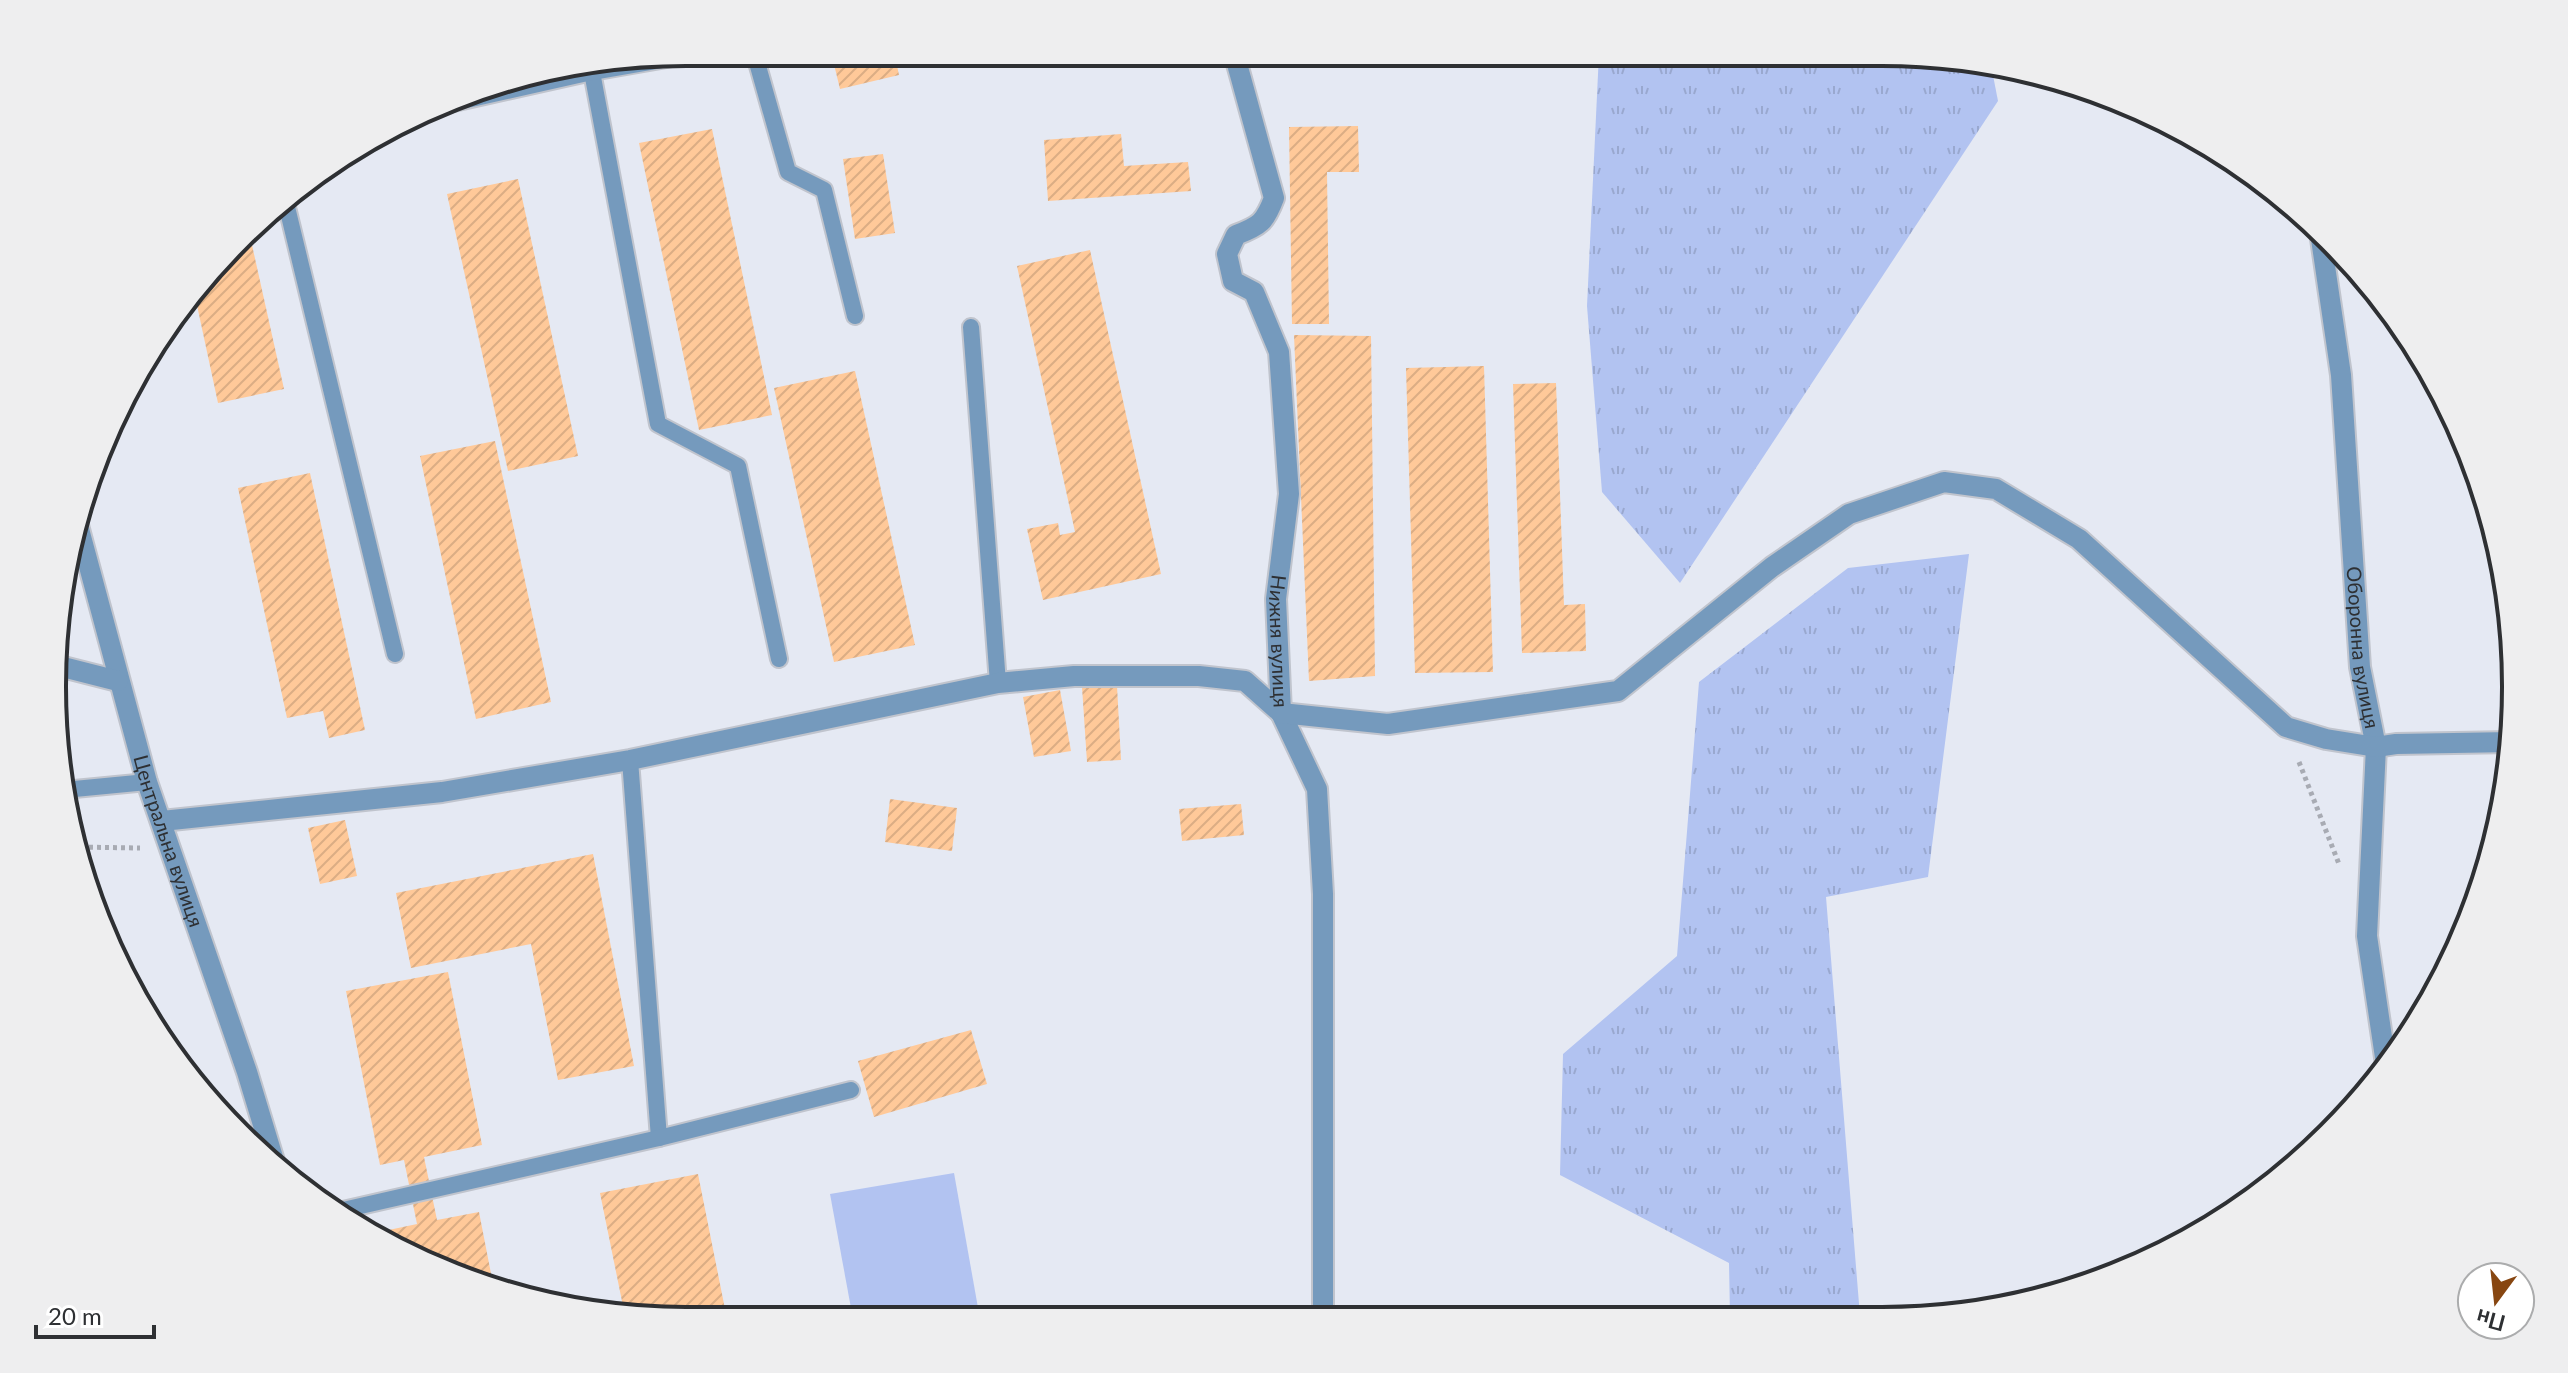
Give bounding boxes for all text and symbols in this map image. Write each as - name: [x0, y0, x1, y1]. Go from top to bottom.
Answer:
- street label: Оборонна вулиця: [2342, 566, 2385, 730]
- street label: Нижня вулиця: [1265, 574, 1294, 708]
- street label: Центральна вулиця: [129, 752, 209, 930]
- north arrow: [2456, 1261, 2536, 1341]
- scale bar: [36, 1289, 154, 1339]
- text: 20 m: [48, 1301, 102, 1330]
- text: Пн: [2473, 1304, 2508, 1338]

